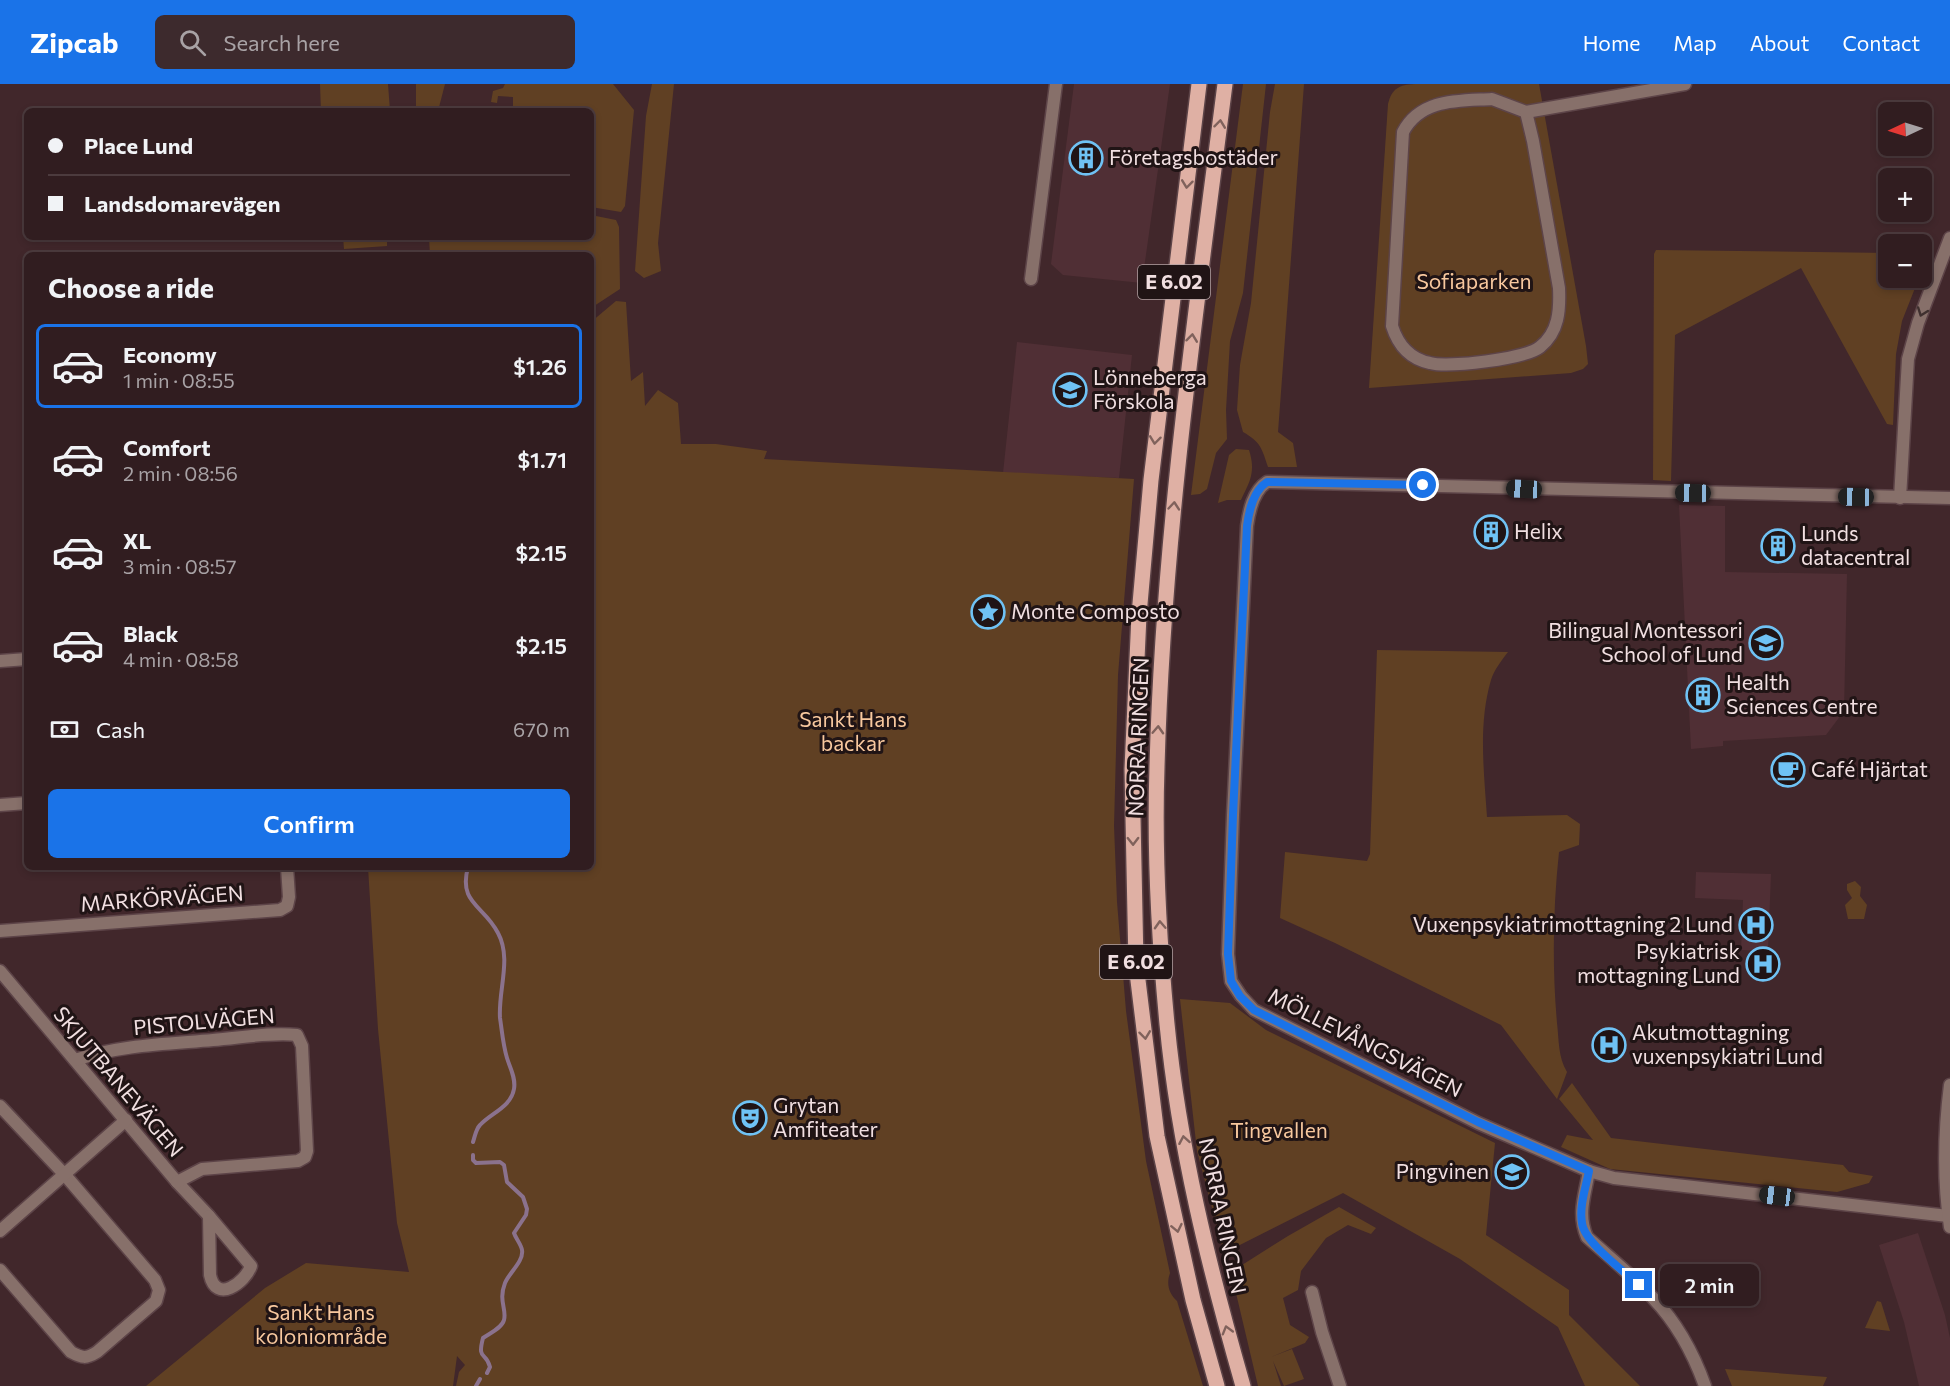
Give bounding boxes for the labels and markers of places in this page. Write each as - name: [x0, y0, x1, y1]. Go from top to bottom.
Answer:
- building icon: Företagsbostäder: [1068, 140, 1104, 176]
- place label: Företagsbostäder: [1109, 144, 1278, 169]
- place label: Lönneberga Förskola: [1093, 364, 1207, 413]
- school or university icon: Lönneberga Förskola: [1052, 372, 1088, 408]
- building icon: Helix: [1473, 514, 1509, 550]
- place label: Helix: [1514, 518, 1563, 543]
- place label: Lunds datacentral: [1801, 520, 1910, 569]
- building icon: Lunds datacentral: [1760, 528, 1796, 564]
- place icon: Monte Composto: [970, 594, 1006, 630]
- place label: Monte Composto: [1011, 598, 1180, 623]
- place label: Bilingual Montessori School of Lund: [1548, 617, 1743, 666]
- school or university icon: Bilingual Montessori School of Lund: [1748, 625, 1784, 661]
- place label: Health Sciences Centre: [1726, 669, 1877, 718]
- building icon: Health Sciences Centre: [1685, 677, 1721, 713]
- cafe icon: Café Hjärtat: [1770, 752, 1806, 788]
- place label: Café Hjärtat: [1811, 756, 1928, 781]
- hospital icon: Vuxenpsykiatrimottagning 2 Lund: [1738, 907, 1774, 943]
- place label: Vuxenpsykiatrimottagning 2 Lund: [1413, 911, 1733, 936]
- place label: Psykiatrisk mottagning Lund: [1577, 938, 1740, 987]
- hospital icon: Psykiatrisk mottagning Lund: [1745, 946, 1781, 982]
- place label: Akutmottagning vuxenpsykiatri Lund: [1632, 1019, 1823, 1068]
- hospital icon: Akutmottagning vuxenpsykiatri Lund: [1591, 1027, 1627, 1063]
- place label: Grytan Amfiteater: [773, 1092, 878, 1141]
- theatre icon: Grytan Amfiteater: [732, 1100, 768, 1136]
- school or university icon: Pingvinen: [1494, 1154, 1530, 1190]
- place label: Pingvinen: [1396, 1158, 1489, 1183]

